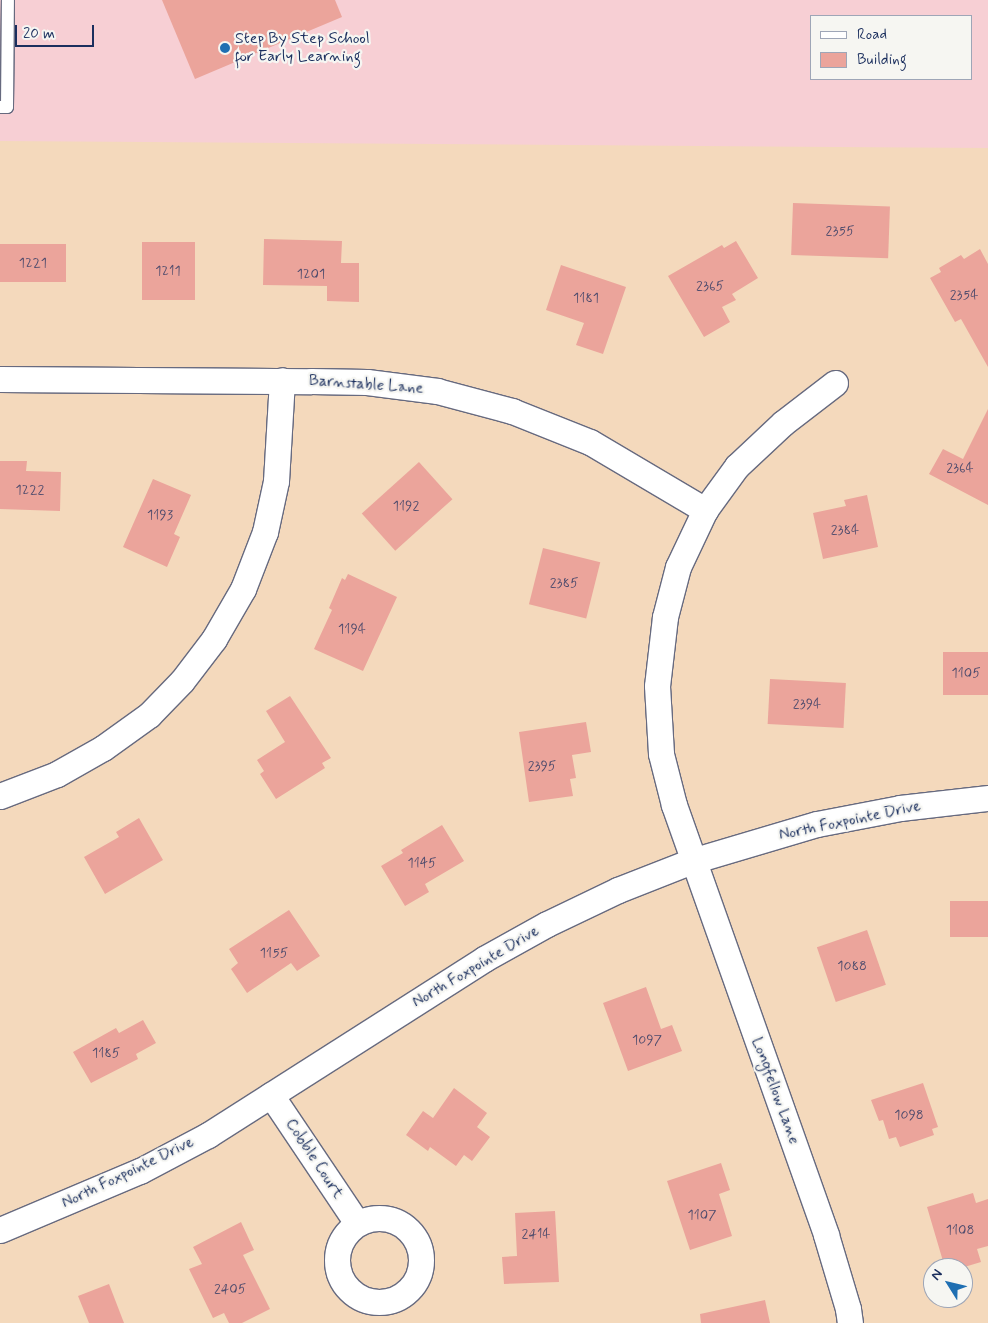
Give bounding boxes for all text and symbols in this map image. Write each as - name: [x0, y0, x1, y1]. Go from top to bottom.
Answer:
- scale bar: [18, 15, 96, 47]
- legend: [810, 15, 973, 80]
- text: 20 m: [23, 24, 55, 44]
- text: Road: [857, 25, 887, 45]
- place label: Step By Step School for Early Learning: [235, 29, 366, 67]
- marker: Step By Step School for Early Learning: [219, 42, 231, 54]
- text: Building: [857, 50, 907, 70]
- house number: 2355: [826, 223, 854, 239]
- house number: 1221: [19, 255, 47, 271]
- house number: 1211: [155, 263, 181, 279]
- house number: 1201: [297, 266, 325, 282]
- house number: 2365: [696, 278, 724, 294]
- house number: 2354: [950, 287, 978, 303]
- house number: 1181: [573, 290, 599, 306]
- street label: Barnstable Lane: [308, 371, 424, 399]
- house number: 2364: [946, 460, 974, 476]
- house number: 1222: [16, 482, 44, 498]
- house number: 1192: [393, 498, 419, 514]
- house number: 1193: [147, 507, 173, 523]
- house number: 2384: [831, 522, 859, 538]
- house number: 2385: [550, 575, 578, 591]
- house number: 1194: [338, 621, 366, 637]
- house number: 1105: [951, 665, 981, 681]
- house number: 2394: [793, 696, 821, 712]
- house number: 2395: [528, 758, 556, 774]
- street label: North Foxpointe Drive: [778, 797, 922, 845]
- house number: 1145: [408, 855, 436, 871]
- street label: North Foxpointe Drive: [410, 922, 542, 1012]
- house number: 1155: [260, 945, 288, 961]
- house number: 1088: [837, 958, 867, 974]
- house number: 1097: [632, 1032, 662, 1048]
- street label: Longfellow Lane: [747, 1036, 803, 1146]
- house number: 1185: [92, 1045, 120, 1061]
- house number: 1098: [894, 1107, 924, 1123]
- street label: Cobble Court: [281, 1116, 347, 1202]
- street label: North Foxpointe Drive: [60, 1133, 196, 1213]
- house number: 1107: [687, 1207, 717, 1223]
- house number: 1108: [946, 1222, 974, 1238]
- house number: 2414: [522, 1226, 550, 1242]
- north arrow: [923, 1258, 973, 1308]
- text: N: [927, 1266, 947, 1284]
- house number: 2405: [214, 1281, 246, 1297]

